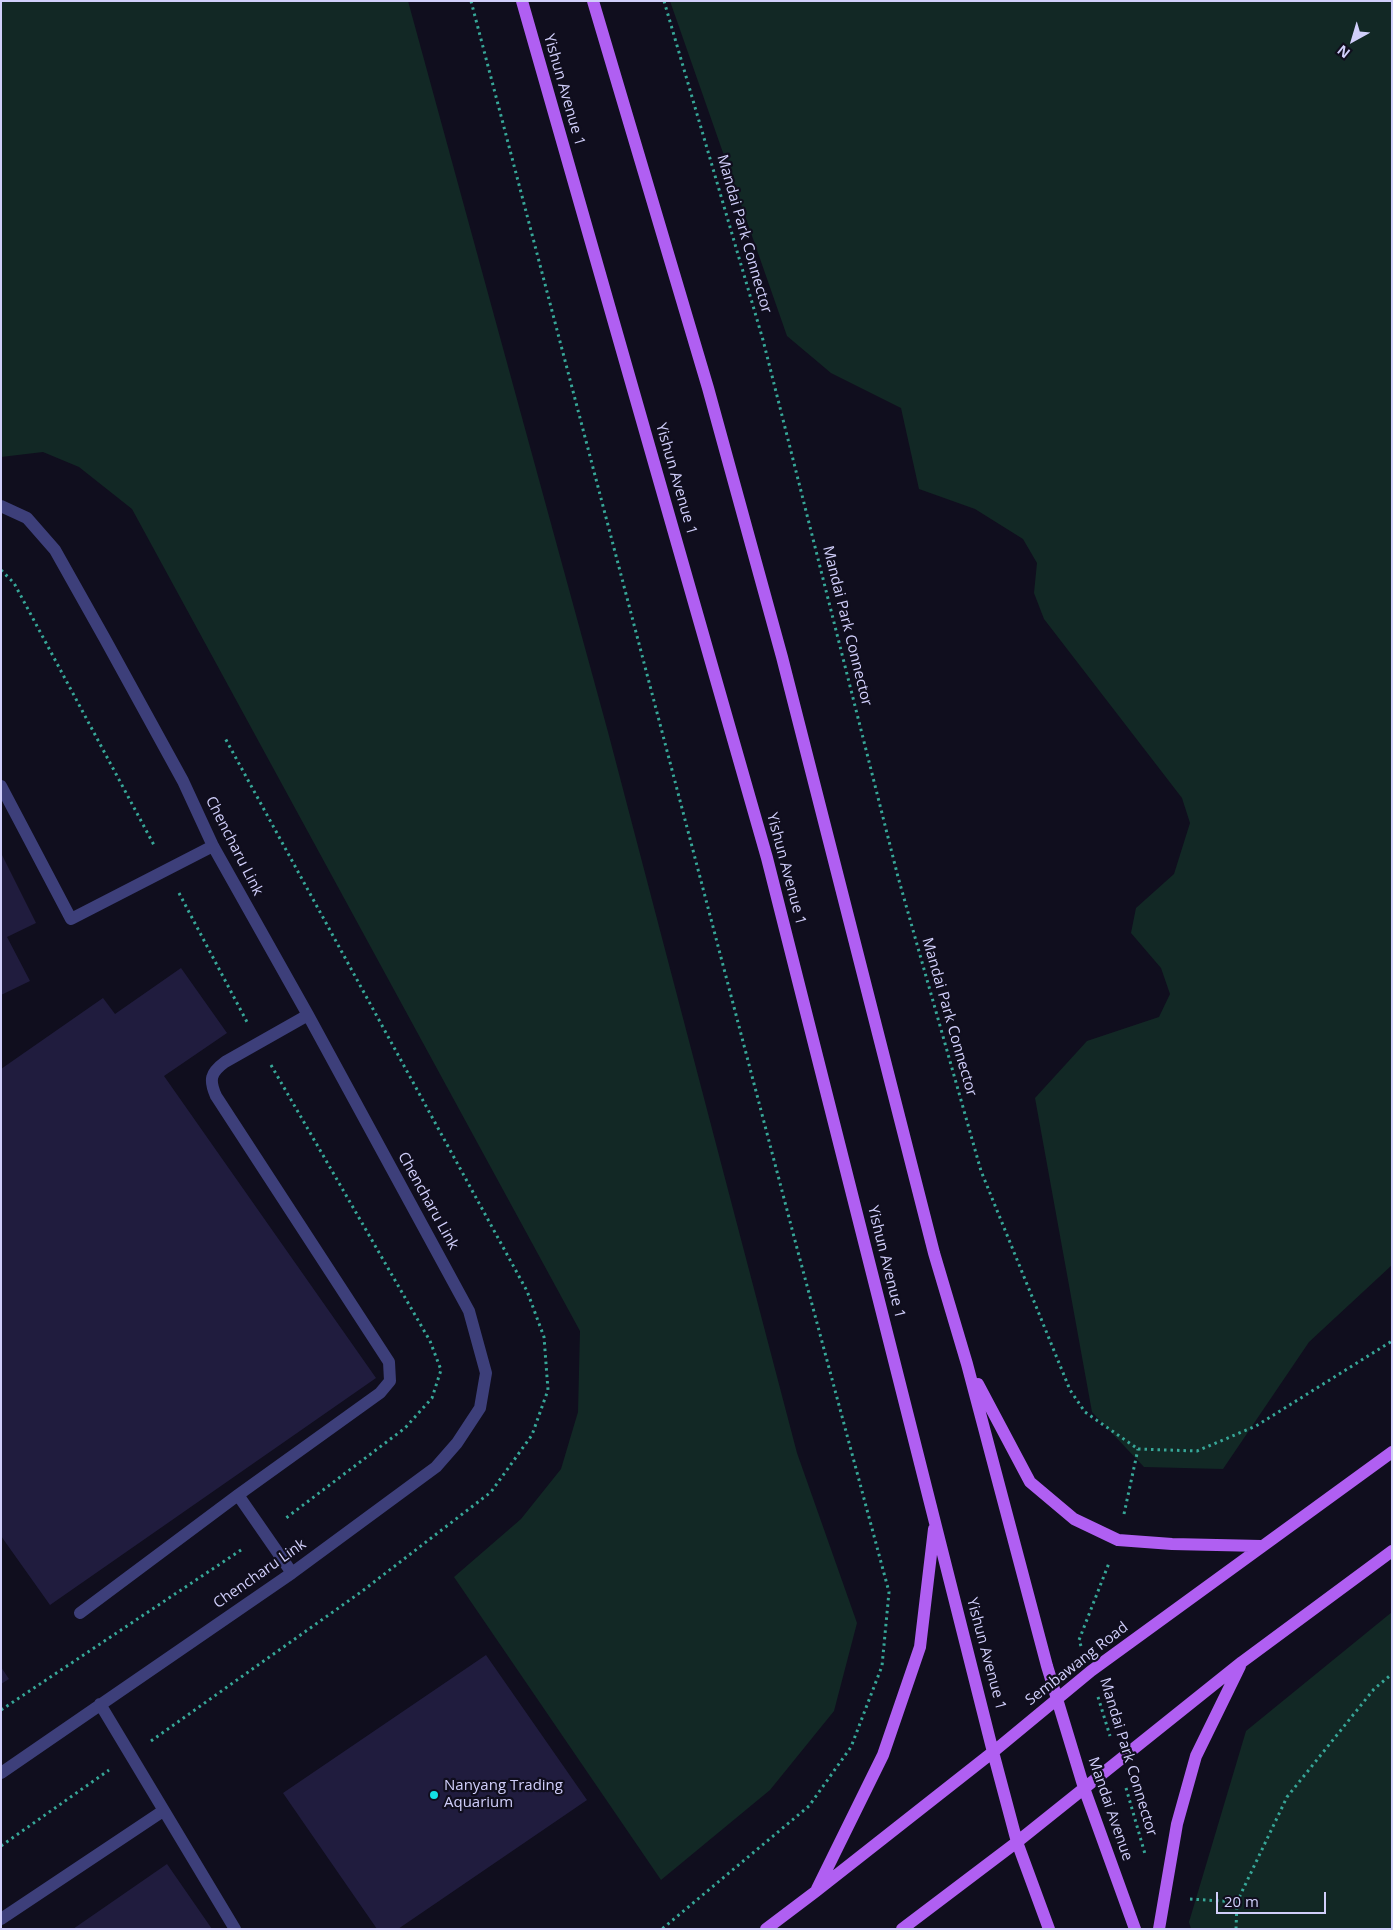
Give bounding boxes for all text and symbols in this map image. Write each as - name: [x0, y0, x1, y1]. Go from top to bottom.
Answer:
- north arrow: [1328, 15, 1378, 65]
- street label: Yishun Avenue 1: [539, 32, 589, 148]
- text: N: [1333, 41, 1354, 63]
- street label: Mandai Park Connector: [713, 152, 775, 316]
- street label: Yishun Avenue 1: [651, 421, 701, 537]
- street label: Mandai Park Connector: [818, 544, 876, 708]
- street label: Chencharu Link: [201, 793, 267, 899]
- street label: Yishun Avenue 1: [762, 811, 810, 927]
- street label: Mandai Park Connector: [918, 935, 980, 1099]
- street label: Chencharu Link: [394, 1149, 462, 1253]
- street label: Yishun Avenue 1: [863, 1204, 909, 1320]
- street label: Chencharu Link: [210, 1535, 310, 1613]
- street label: Yishun Avenue 1: [962, 1596, 1010, 1712]
- street label: Sembawang Road: [1022, 1618, 1132, 1710]
- street label: Mandai Park Connector: [1095, 1676, 1161, 1838]
- street label: Mandai Avenue: [1084, 1755, 1136, 1863]
- place label: Nanyang Trading Aquarium: [444, 1777, 563, 1812]
- marker: Nanyang Trading Aquarium: [428, 1789, 440, 1801]
- scale bar: [1218, 1882, 1328, 1914]
- text: 20 m: [1224, 1891, 1259, 1911]

